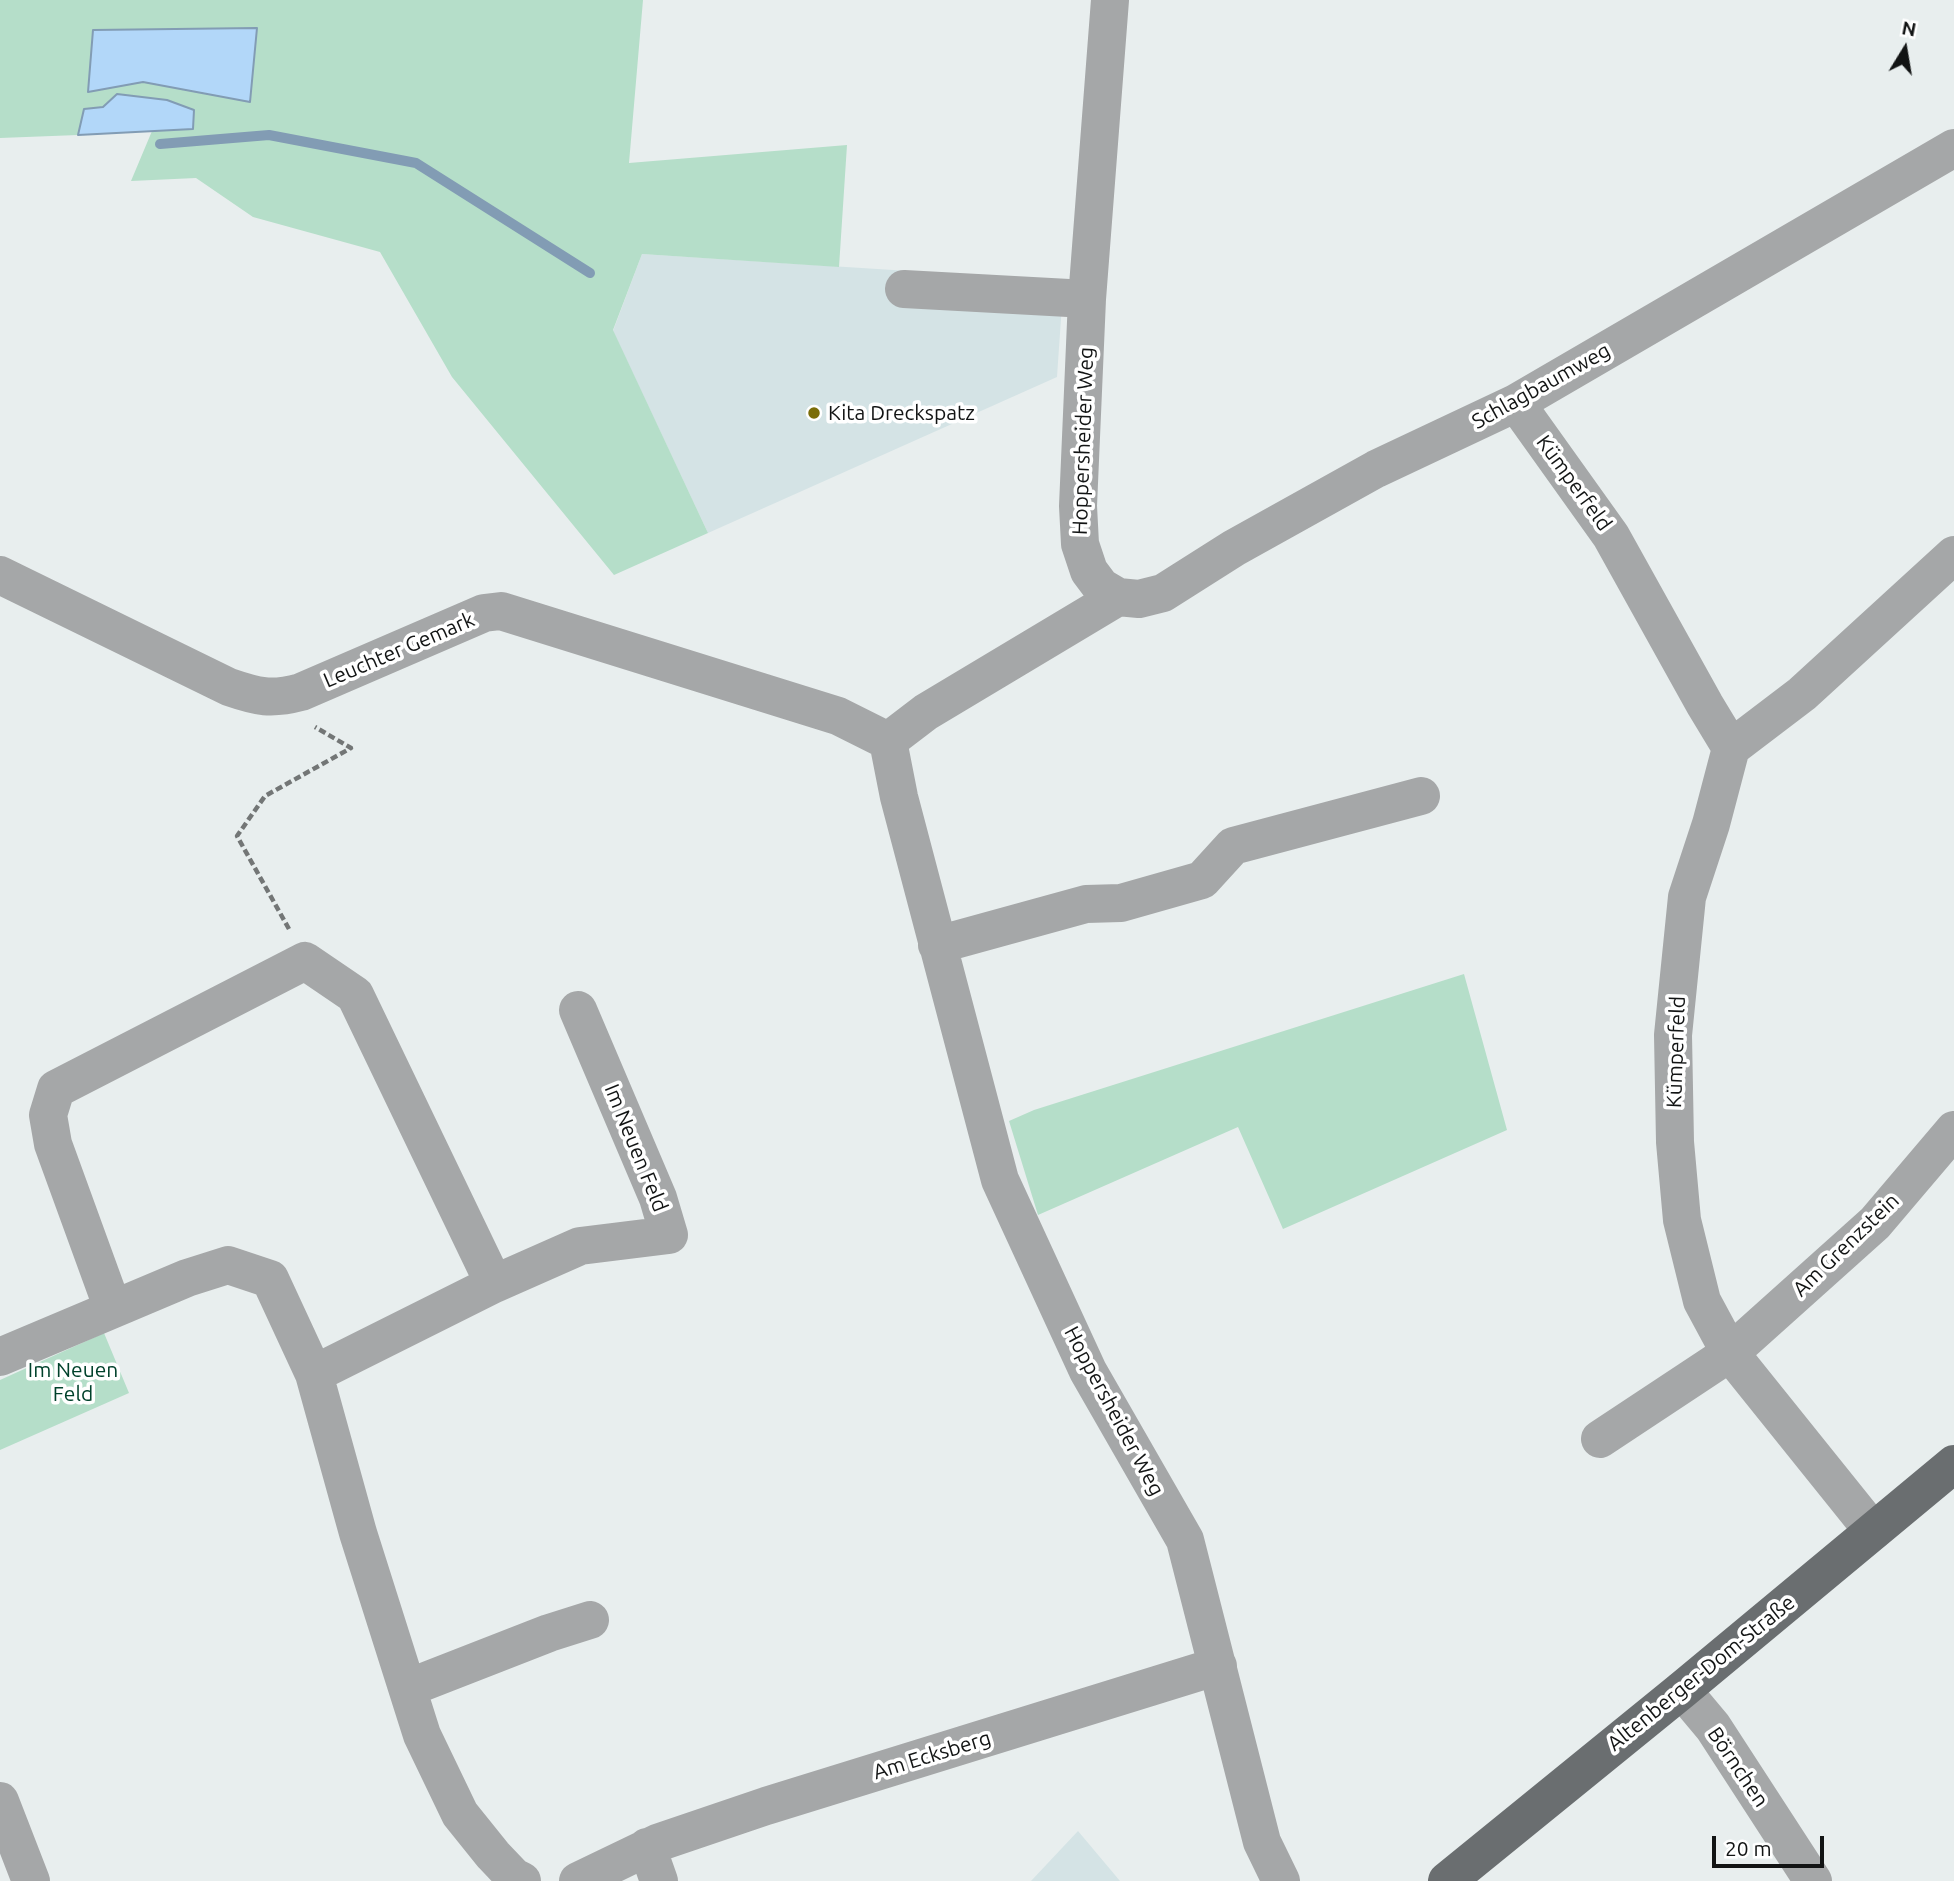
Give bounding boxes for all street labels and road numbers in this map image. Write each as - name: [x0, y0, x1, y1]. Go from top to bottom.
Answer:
- street label: Schlagbaumweg: [1467, 338, 1615, 434]
- street label: Hoppersheider Weg: [1067, 346, 1099, 536]
- street label: Kümperfeld: [1531, 430, 1617, 536]
- street label: Leuchter Gemark: [320, 607, 478, 693]
- street label: Kümperfeld: [1661, 996, 1691, 1108]
- street label: Im Neuen Feld: [599, 1080, 673, 1216]
- street label: Am Grenzstein: [1788, 1188, 1904, 1302]
- street label: Hoppersheider Weg: [1059, 1322, 1169, 1500]
- street label: Altenberger-Dom-Straße: [1602, 1590, 1800, 1756]
- street label: Börnchen: [1702, 1722, 1774, 1812]
- street label: Am Ecksberg: [870, 1725, 994, 1785]

